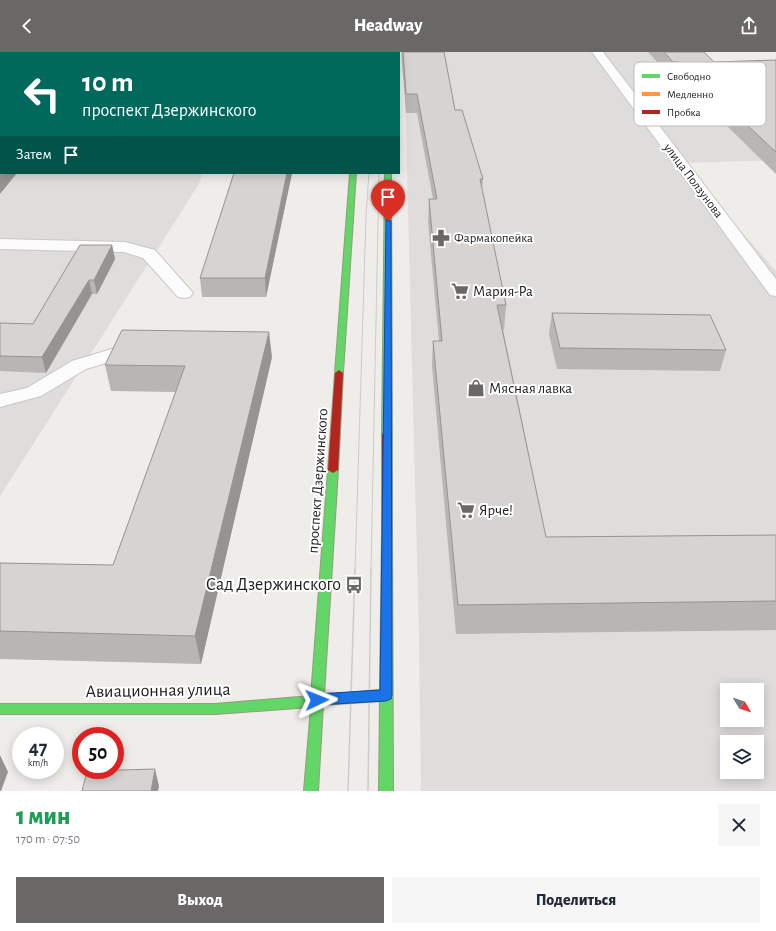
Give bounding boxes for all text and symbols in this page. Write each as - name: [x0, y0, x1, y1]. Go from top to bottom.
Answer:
- icon: back: [16, 15, 38, 37]
- icon: share: [738, 15, 760, 37]
- text: Headway: [354, 17, 422, 35]
- legend: [634, 62, 766, 126]
- icon: left: [16, 68, 68, 120]
- text: 10 m: [82, 69, 134, 97]
- text: Свободно: [667, 71, 711, 82]
- text: Медленно: [667, 89, 714, 100]
- text: проспект Дзержинского: [82, 102, 256, 120]
- text: Пробка: [667, 107, 700, 118]
- street label: улица Ползунова: [660, 141, 725, 221]
- icon: arrive: [60, 144, 82, 166]
- text: Затем: [16, 147, 52, 162]
- pin: [371, 180, 405, 221]
- icon: arrive: [377, 186, 399, 208]
- pharmacy icon: Фармакопейка: [431, 228, 451, 248]
- place label: Фармакопейка: [454, 232, 533, 245]
- supermarket icon: Мария-Ра: [450, 281, 470, 301]
- place label: Мария-Ра: [473, 284, 533, 299]
- shop icon: Мясная лавка: [466, 378, 486, 398]
- place label: Мясная лавка: [489, 381, 572, 396]
- street label: проспект Дзержинского: [305, 408, 331, 554]
- supermarket icon: Ярче!: [456, 500, 476, 520]
- place label: Ярче!: [479, 503, 513, 518]
- bus stop icon: Сад Дзержинского: [344, 575, 364, 595]
- place label: Сад Дзержинского: [206, 576, 341, 594]
- position arrow: [296, 679, 338, 721]
- street label: Авиационная улица: [85, 681, 231, 701]
- north arrow: [720, 683, 764, 727]
- map controls: [720, 683, 764, 779]
- speed limit sign: 50: [72, 727, 124, 779]
- button: layers: [720, 735, 764, 779]
- text: 47: [29, 738, 47, 758]
- text: km/h: [28, 758, 48, 768]
- button: close: [718, 804, 760, 846]
- text: 1 мин: [16, 805, 70, 829]
- text: 170 m · 07:50: [16, 833, 80, 846]
- button: Выход: [16, 877, 384, 923]
- button: Поделиться: [392, 877, 760, 923]

